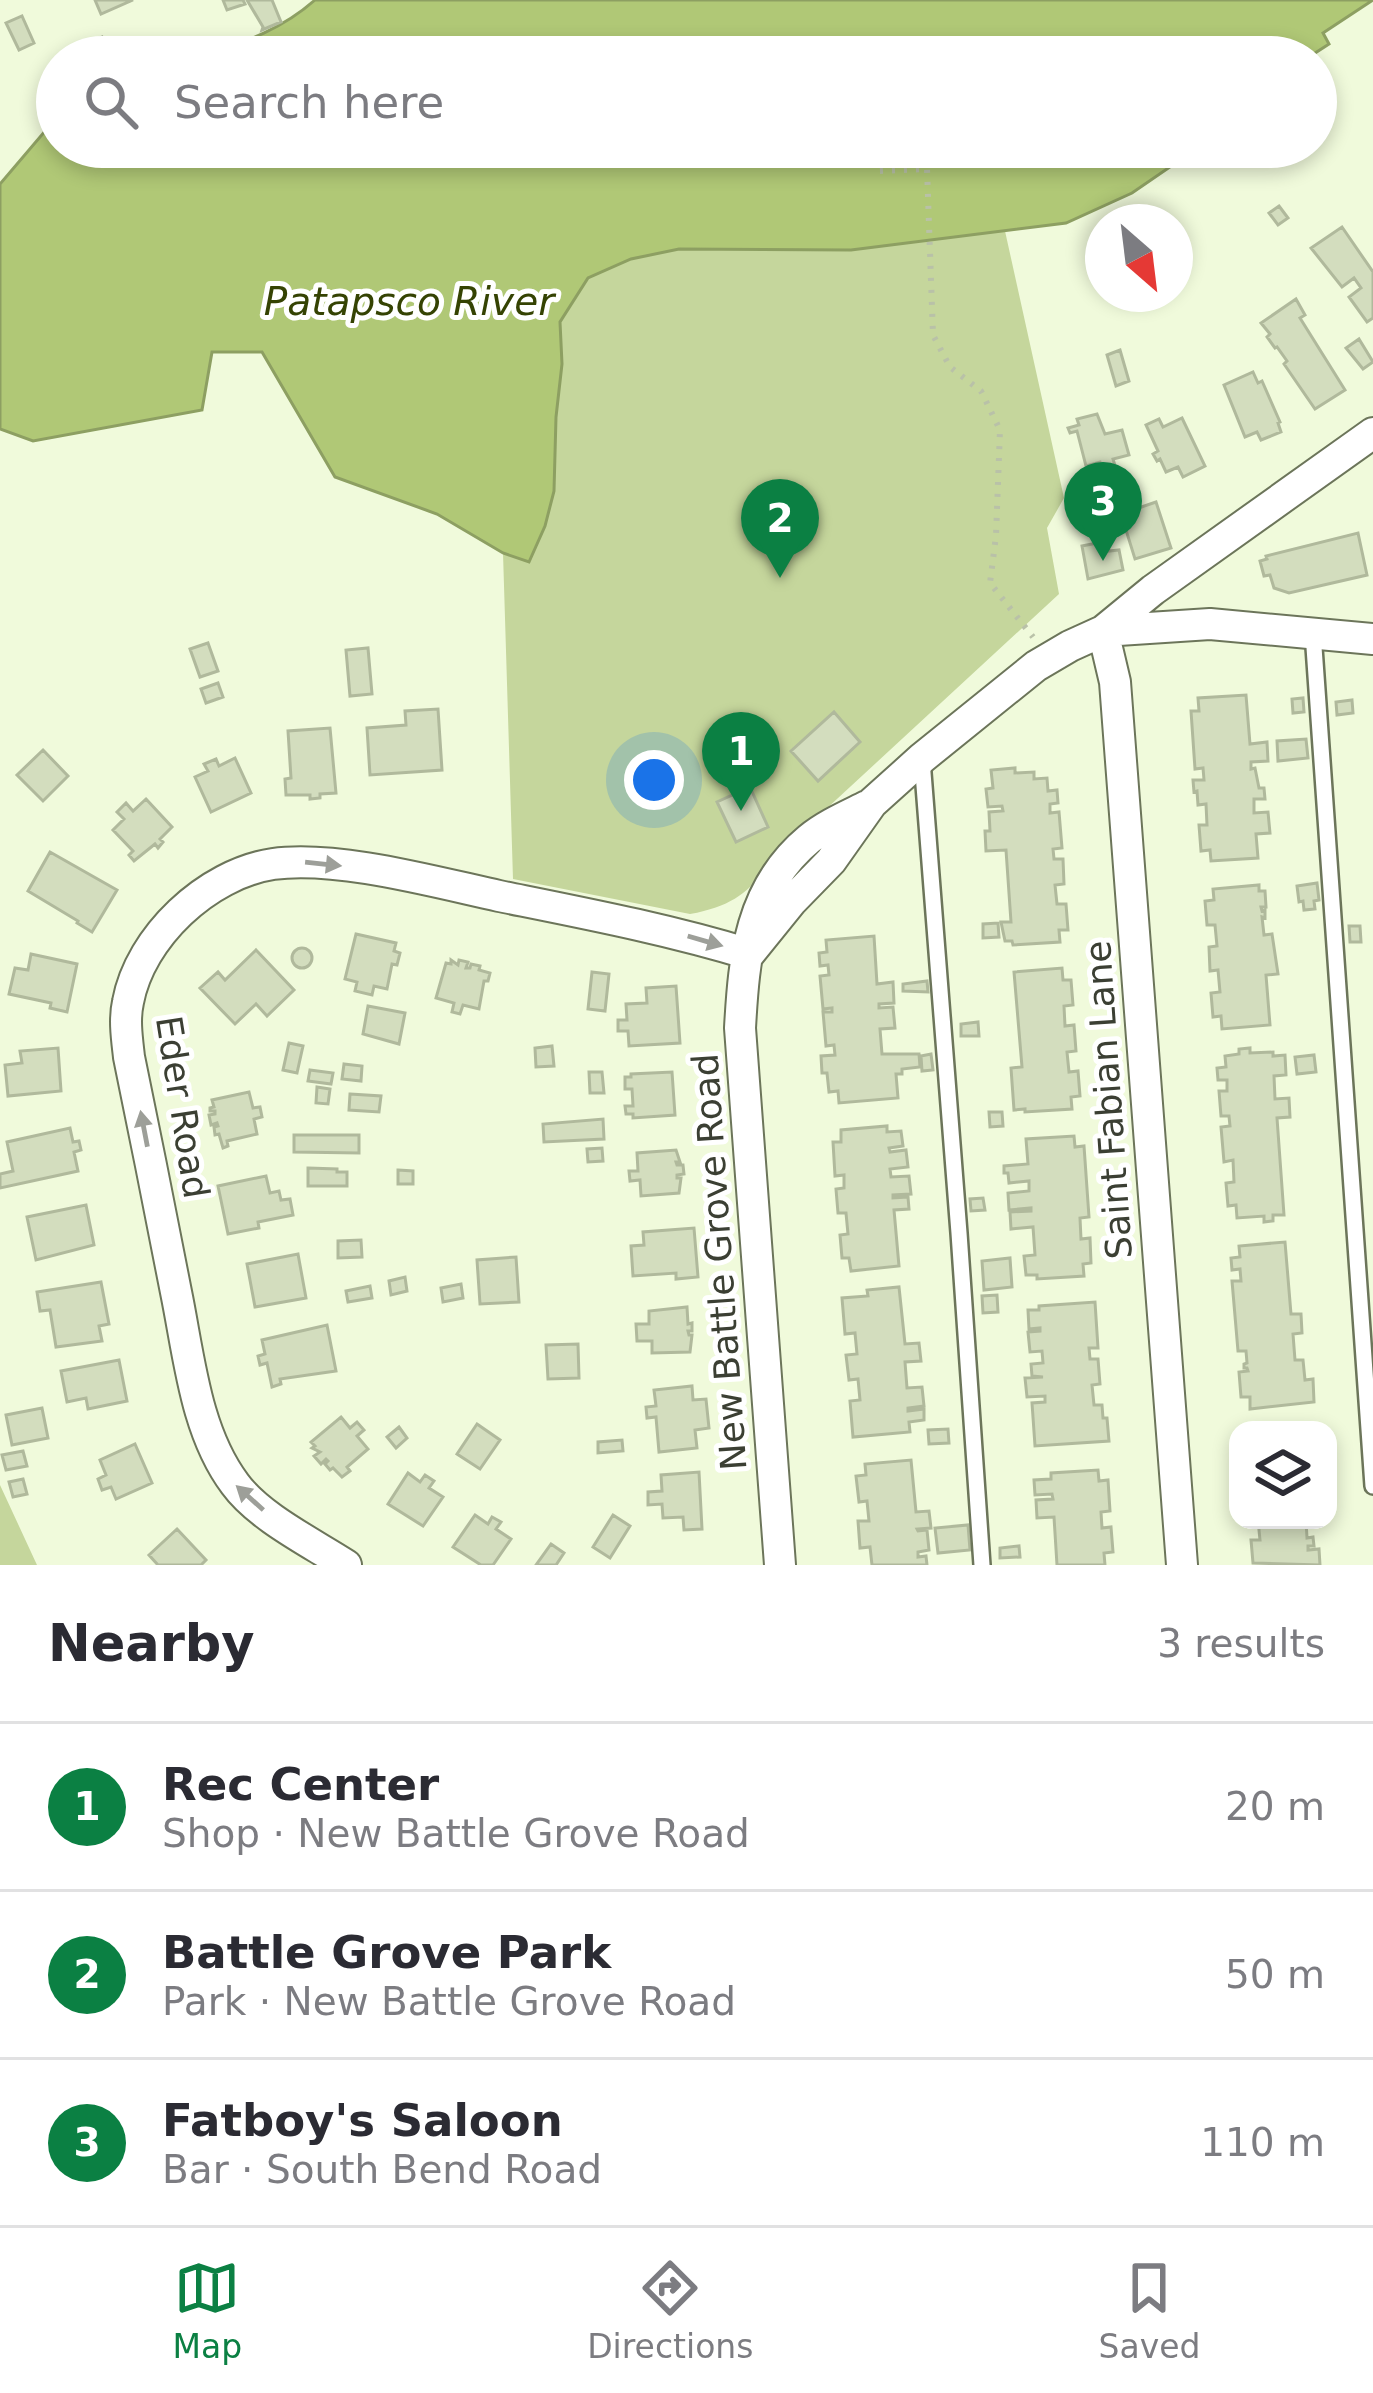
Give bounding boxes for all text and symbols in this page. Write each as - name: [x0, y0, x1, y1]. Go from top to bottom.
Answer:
- search box: [36, 36, 1337, 168]
- icon: search: [78, 69, 144, 135]
- text: Search here: [174, 76, 444, 129]
- north arrow: [1085, 204, 1193, 312]
- water label: Patapsco River: [264, 279, 557, 324]
- pin: 3: [1064, 462, 1142, 561]
- pin: 2: [741, 479, 819, 578]
- pin: 1: [702, 712, 780, 811]
- your location: [624, 750, 684, 810]
- one-way arrow: [305, 855, 342, 874]
- one-way arrow: [687, 933, 724, 951]
- street label: Saint Fabian Lane: [1077, 939, 1140, 1261]
- street label: Eder Road: [148, 1013, 217, 1201]
- street label: New Battle Grove Road: [684, 1052, 755, 1472]
- one-way arrow: [134, 1110, 153, 1147]
- map controls: [1229, 1421, 1337, 1529]
- button: layers: [1229, 1421, 1337, 1529]
- one-way arrow: [236, 1485, 265, 1512]
- text: Nearby: [48, 1614, 255, 1673]
- text: 3 results: [1157, 1621, 1325, 1666]
- text: Rec Center: [162, 1758, 439, 1811]
- text: 1: [73, 1784, 101, 1829]
- text: 20 m: [1225, 1784, 1325, 1829]
- text: Shop · New Battle Grove Road: [162, 1811, 750, 1856]
- text: Battle Grove Park: [162, 1926, 611, 1979]
- text: 2: [73, 1952, 101, 1997]
- text: 50 m: [1225, 1952, 1325, 1997]
- text: Park · New Battle Grove Road: [162, 1979, 736, 2024]
- text: Fatboy's Saloon: [162, 2094, 563, 2147]
- text: 3: [73, 2120, 101, 2165]
- text: 110 m: [1200, 2120, 1325, 2165]
- text: Bar · South Bend Road: [162, 2147, 602, 2192]
- tab: Map: [173, 2255, 242, 2366]
- tab: Directions: [587, 2255, 753, 2366]
- tab: Saved: [1099, 2255, 1200, 2366]

